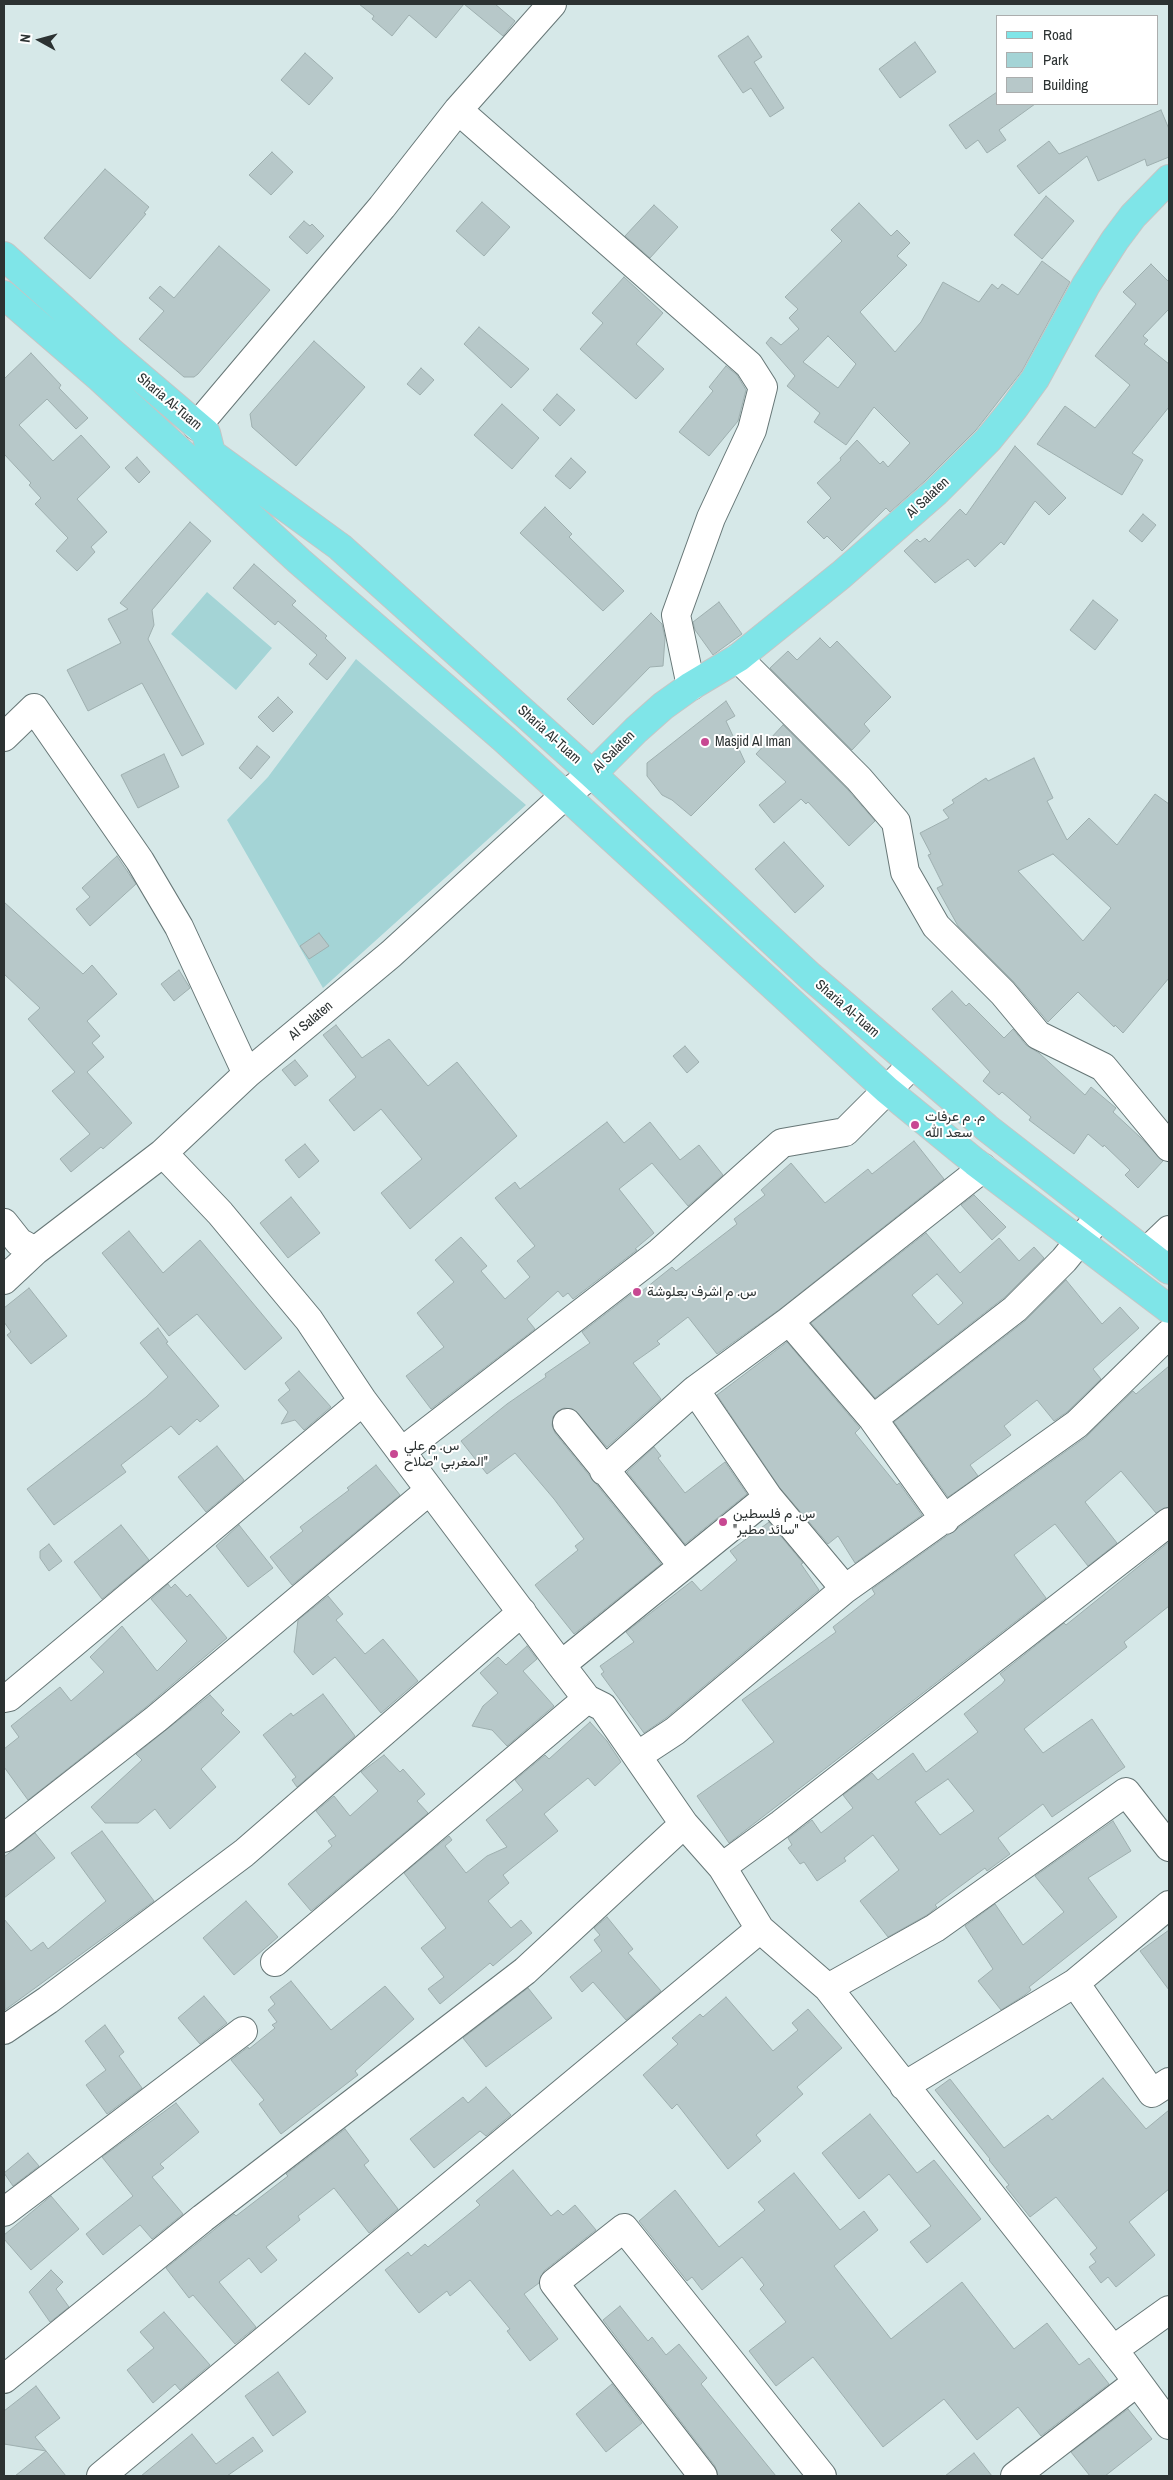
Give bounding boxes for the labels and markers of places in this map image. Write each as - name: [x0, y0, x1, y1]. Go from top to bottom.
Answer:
- place label: Masjid Al Iman: [715, 734, 791, 750]
- marker: Masjid Al Iman: [699, 736, 711, 748]
- place label: م. م عرفات سعد الله: [925, 1109, 985, 1142]
- marker: م. م عرفات سعد الله: [909, 1119, 921, 1131]
- place label: س. م اشرف بعلوشة: [647, 1284, 757, 1300]
- marker: س. م اشرف بعلوشة: [631, 1286, 643, 1298]
- place label: س. م علي المغربي "صلاح": [404, 1438, 488, 1470]
- marker: س. م علي المغربي "صلاح": [388, 1448, 400, 1460]
- place label: س. م فلسطين "سائد مطير": [733, 1506, 815, 1538]
- marker: س. م فلسطين "سائد مطير": [717, 1516, 729, 1528]

